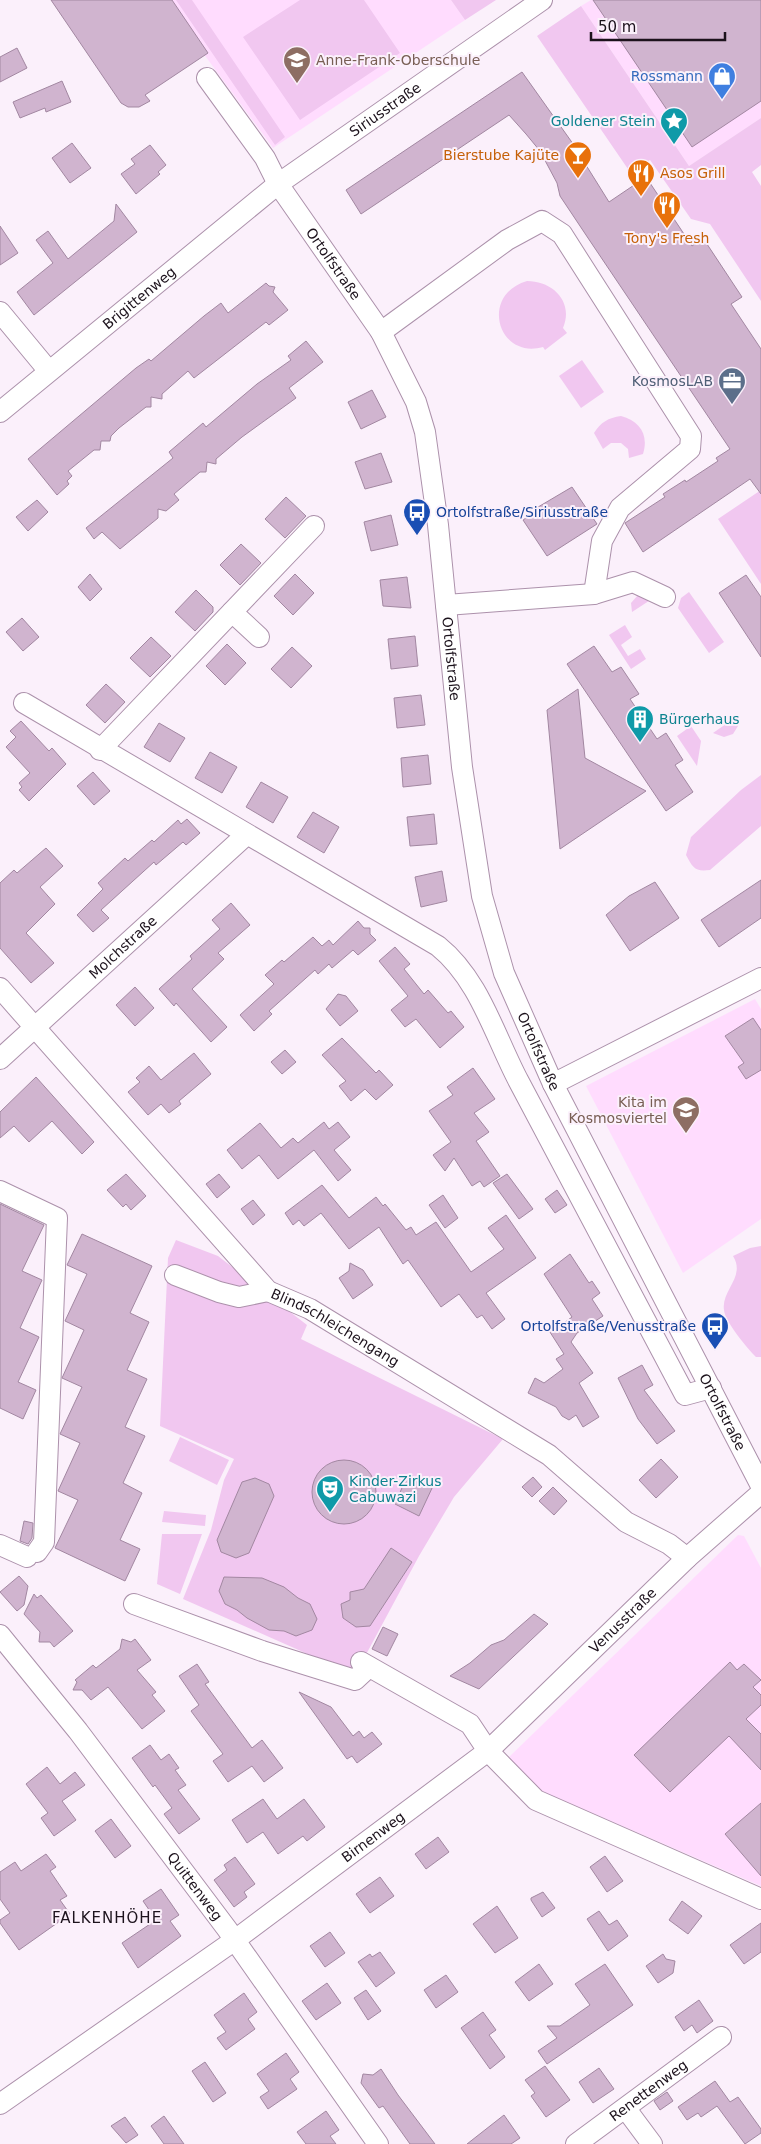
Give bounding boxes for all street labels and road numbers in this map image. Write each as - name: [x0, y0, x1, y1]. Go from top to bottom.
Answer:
- street label: Siriusstraße: [346, 79, 424, 140]
- street label: Ortolfstraße: [303, 225, 364, 303]
- street label: Brigittenweg: [99, 263, 179, 332]
- street label: Ortolfstraße: [439, 616, 463, 701]
- street label: Molchstraße: [86, 912, 160, 982]
- street label: Ortolfstraße: [514, 1009, 563, 1093]
- street label: Blindschleichengang: [269, 1285, 402, 1370]
- street label: Ortolfstraße: [696, 1371, 749, 1453]
- street label: Venusstraße: [586, 1584, 659, 1656]
- street label: Birnenweg: [339, 1808, 408, 1865]
- street label: Quittenweg: [164, 1849, 226, 1924]
- street label: Renettenweg: [606, 2057, 690, 2125]

